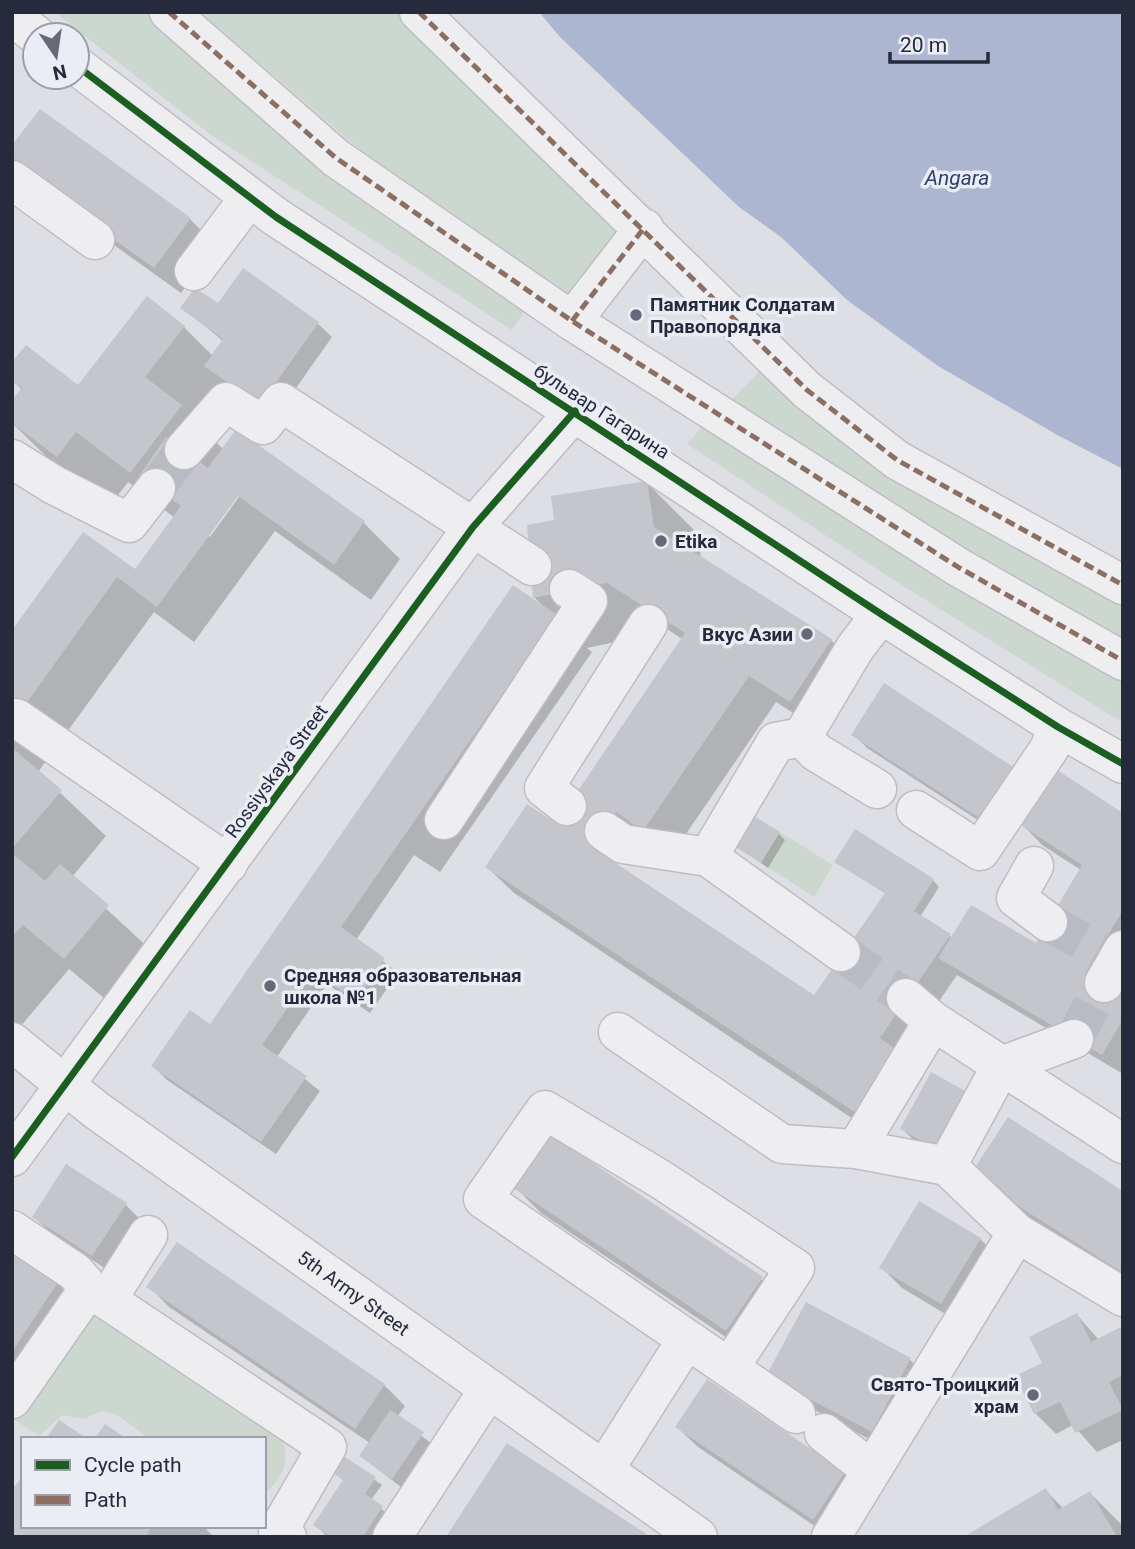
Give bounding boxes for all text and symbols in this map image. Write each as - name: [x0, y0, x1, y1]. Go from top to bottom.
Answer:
- north arrow: [21, 21, 91, 91]
- scale bar: [890, 21, 988, 65]
- text: 20 m: [900, 33, 947, 57]
- text: N: [51, 59, 69, 85]
- water label: Angara: [924, 166, 989, 190]
- place label: Памятник Солдатам Правопорядка: [650, 293, 835, 338]
- marker: Памятник Солдатам Правопорядка: [628, 307, 644, 323]
- street label: бульвар Гагарина: [530, 359, 674, 464]
- place label: Etika: [675, 530, 717, 553]
- marker: Etika: [653, 533, 669, 549]
- place label: Вкус Азии: [702, 623, 793, 646]
- marker: Вкус Азии: [799, 626, 815, 642]
- street label: Rossiyskaya Street: [220, 700, 333, 843]
- place label: Средняя образовательная школа №1: [284, 964, 522, 1009]
- marker: Средняя образовательная школа №1: [262, 978, 278, 994]
- street label: 5th Army Street: [293, 1246, 414, 1341]
- place label: Свято-Троицкий храм: [871, 1373, 1019, 1418]
- marker: Свято-Троицкий храм: [1025, 1387, 1041, 1403]
- legend: [21, 1437, 266, 1528]
- text: Cycle path: [84, 1453, 182, 1477]
- text: Path: [84, 1488, 127, 1512]

